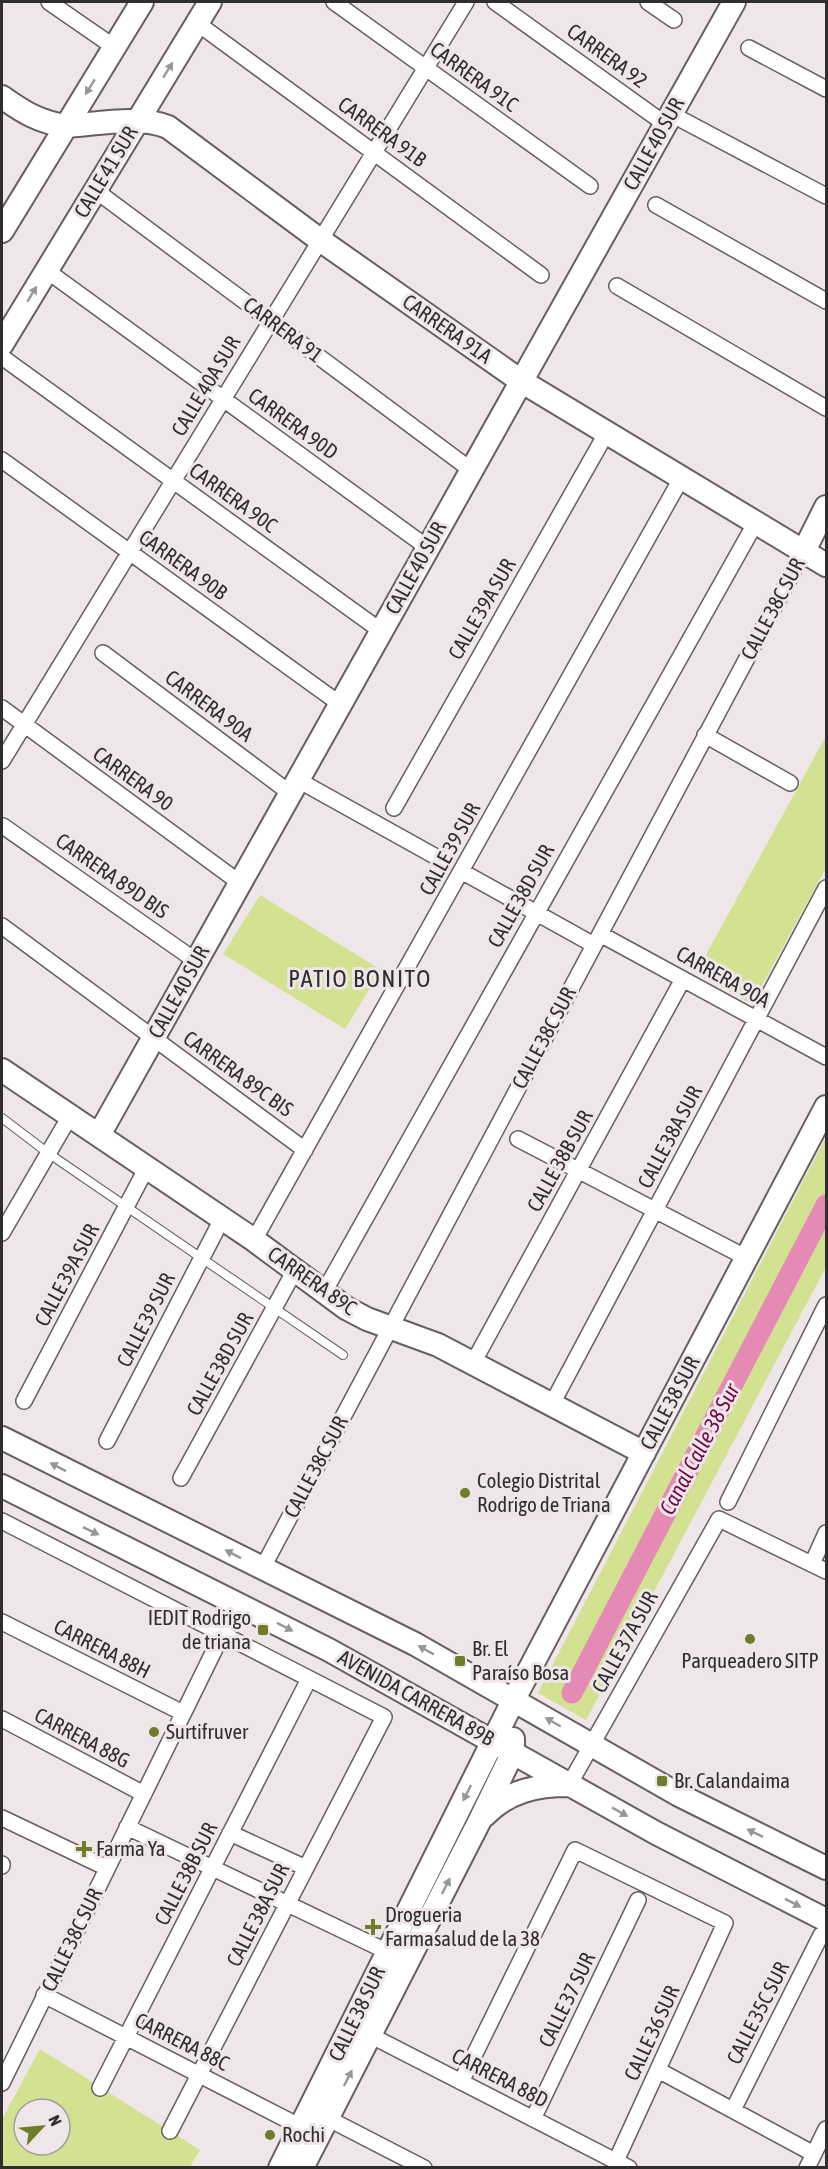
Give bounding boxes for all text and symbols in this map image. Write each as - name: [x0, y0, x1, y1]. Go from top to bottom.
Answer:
- street label: CARRERA 92: [563, 18, 652, 92]
- street label: CARRERA 91C: [426, 36, 524, 116]
- one-way arrow: [163, 62, 174, 78]
- one-way arrow: [84, 79, 95, 95]
- street label: CARRERA 91B: [334, 91, 431, 171]
- street label: CALLE 40 SUR: [618, 93, 689, 194]
- street label: CALLE 41 SUR: [69, 121, 142, 221]
- one-way arrow: [27, 285, 37, 302]
- street label: CARRERA 91A: [398, 289, 497, 368]
- street label: CARRERA 91: [239, 292, 328, 367]
- street label: CALLE 40A SUR: [166, 331, 245, 440]
- street label: CARRERA 90D: [244, 383, 343, 464]
- street label: CARRERA 90C: [185, 457, 283, 537]
- street label: CALLE 40 SUR: [380, 517, 451, 618]
- street label: CARRERA 90B: [135, 524, 232, 604]
- street label: CALLE 39A SUR: [443, 553, 520, 663]
- street label: CALLE 38C SUR: [735, 553, 809, 663]
- street label: CARRERA 90A: [161, 665, 259, 746]
- street label: CARRERA 90: [89, 741, 178, 815]
- street label: CALLE 39 SUR: [414, 798, 485, 899]
- street label: CARRERA 89D BIS: [52, 828, 174, 923]
- street label: CALLE 38D SUR: [482, 839, 558, 951]
- street label: CALLE 40 SUR: [143, 941, 214, 1042]
- street label: CARRERA 90A: [672, 941, 775, 1012]
- district label: PATIO BONITO: [288, 965, 432, 992]
- street label: CALLE 38C SUR: [506, 982, 580, 1092]
- street label: CARRERA 89C BIS: [179, 1025, 298, 1121]
- street label: CALLE 38A SUR: [632, 1081, 706, 1192]
- street label: CALLE 38B SUR: [521, 1105, 597, 1215]
- street label: CALLE 39A SUR: [29, 1219, 103, 1330]
- street label: CARRERA 89C: [264, 1241, 362, 1320]
- street label: CALLE 39 SUR: [111, 1268, 179, 1371]
- street label: CALLE 38D SUR: [181, 1307, 257, 1419]
- street label: CALLE 38 SUR: [635, 1351, 704, 1453]
- water label: Canal Calle 38 Sur: [654, 1378, 745, 1519]
- street label: CALLE 38C SUR: [278, 1411, 352, 1521]
- one-way arrow: [50, 1462, 67, 1472]
- place label: Colegio Distrital Rodrigo de Triana: [477, 1468, 611, 1516]
- marker: Colegio Distrital Rodrigo de Triana: [458, 1486, 472, 1500]
- one-way arrow: [83, 1526, 100, 1536]
- one-way arrow: [224, 1549, 241, 1559]
- street label: CALLE 37A SUR: [586, 1586, 662, 1697]
- place label: IEDIT Rodrigo de triana: [148, 1605, 251, 1653]
- street label: CARRERA 88H: [50, 1614, 155, 1683]
- marker: IEDIT Rodrigo de triana: [256, 1623, 270, 1637]
- one-way arrow: [276, 1623, 293, 1632]
- marker: Parqueadero SITP: [743, 1632, 757, 1646]
- place label: Br. El Paraíso Bosa: [472, 1636, 569, 1684]
- street label: AVENIDA CARRERA 89B: [334, 1644, 499, 1750]
- one-way arrow: [417, 1645, 434, 1655]
- place label: Parqueadero SITP: [681, 1648, 819, 1672]
- marker: Br. El Paraíso Bosa: [453, 1654, 467, 1668]
- street label: CARRERA 88G: [31, 1702, 134, 1772]
- one-way arrow: [545, 1716, 561, 1727]
- place label: Surtifruver: [166, 1719, 249, 1743]
- marker: Surtifruver: [147, 1725, 161, 1739]
- place label: Br. Calandaima: [674, 1768, 790, 1792]
- marker: Br. Calandaima: [655, 1774, 669, 1788]
- one-way arrow: [463, 1785, 472, 1802]
- one-way arrow: [612, 1807, 628, 1818]
- street label: CALLE 38B SUR: [149, 1818, 221, 1929]
- one-way arrow: [746, 1828, 764, 1838]
- place label: Farma Ya: [96, 1836, 166, 1860]
- marker: Farma Ya: [77, 1842, 91, 1856]
- street label: CALLE 38A SUR: [221, 1859, 294, 1970]
- one-way arrow: [442, 1877, 451, 1894]
- street label: CALLE 38C SUR: [36, 1884, 107, 1995]
- one-way arrow: [785, 1898, 802, 1907]
- place label: Drogueria Farmasalud de la 38: [385, 1902, 540, 1950]
- marker: Drogueria Farmasalud de la 38: [366, 1920, 380, 1934]
- street label: CALLE 37 SUR: [533, 1948, 599, 2051]
- street label: CALLE 35C SUR: [721, 1957, 793, 2068]
- street label: CALLE 38 SUR: [323, 1962, 389, 2065]
- street label: CALLE 36 SUR: [619, 1981, 684, 2084]
- street label: CARRERA 88C: [131, 2007, 234, 2075]
- street label: CARRERA 88D: [448, 2043, 553, 2112]
- one-way arrow: [343, 2069, 353, 2086]
- north arrow: [12, 2097, 72, 2157]
- text: N: [45, 2112, 66, 2129]
- place label: Rochi: [282, 2122, 325, 2146]
- marker: Rochi: [263, 2128, 277, 2142]

